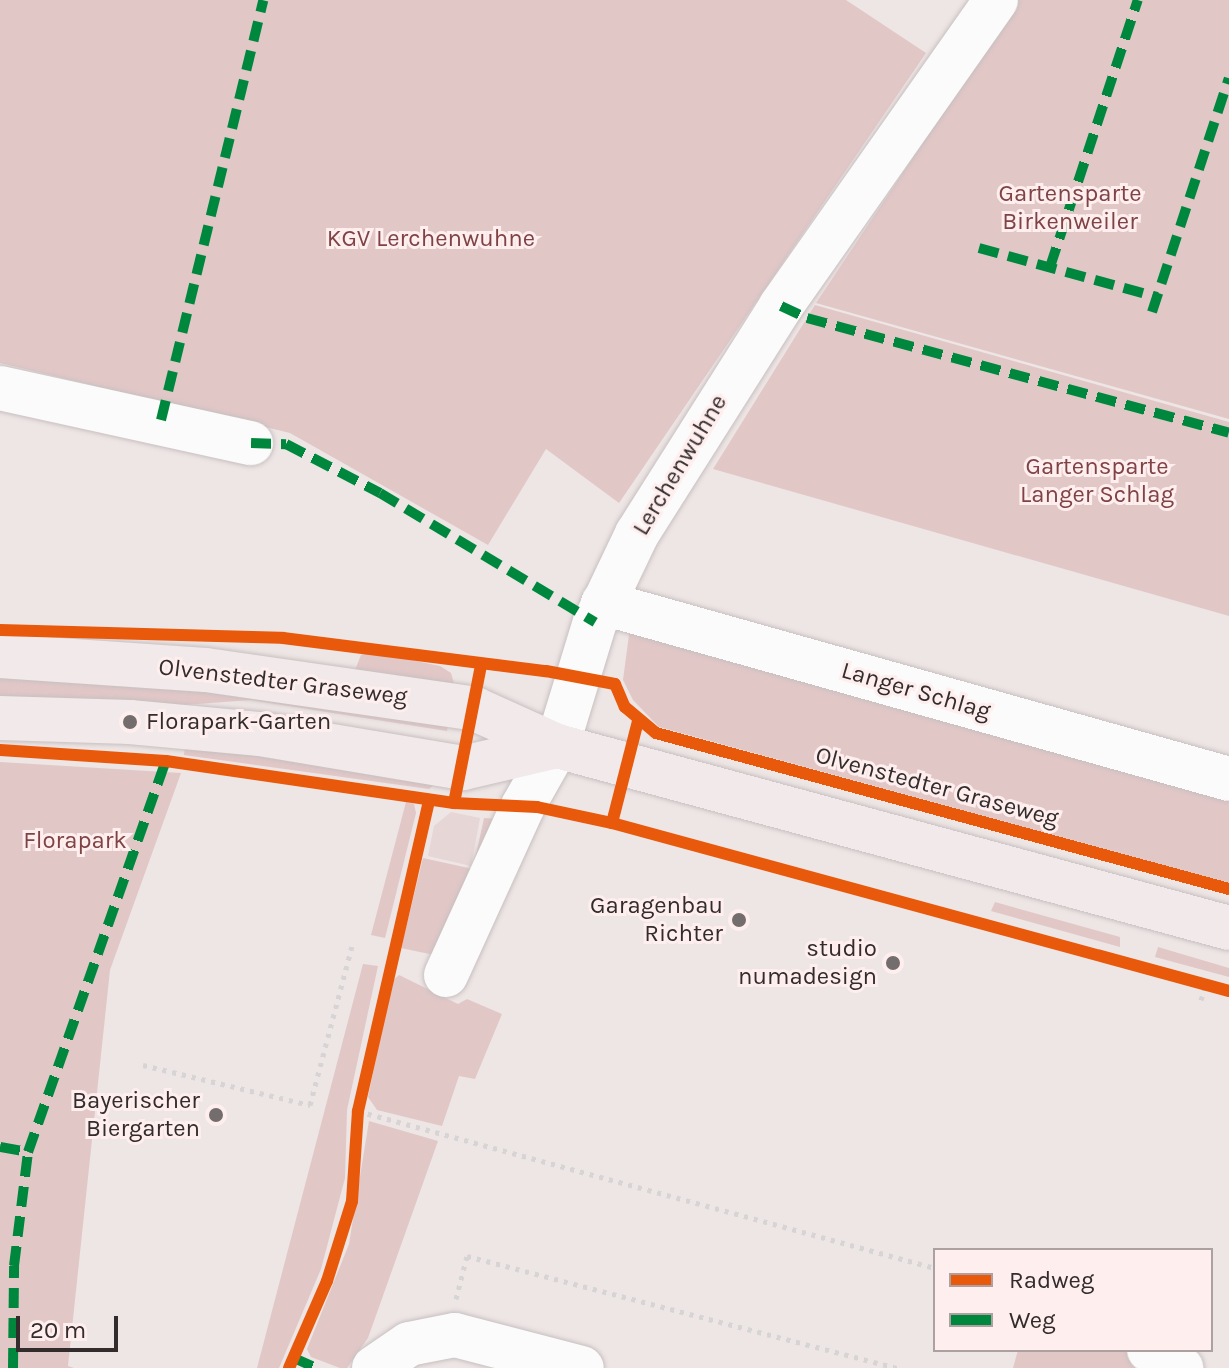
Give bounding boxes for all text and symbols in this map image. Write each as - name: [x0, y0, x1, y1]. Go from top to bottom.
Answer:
- park label: Gartensparte Birkenweiler: [998, 180, 1142, 236]
- park label: KGV Lerchenwuhne: [327, 225, 535, 253]
- street label: Lerchenwuhne: [627, 389, 733, 541]
- park label: Gartensparte Langer Schlag: [1020, 453, 1174, 509]
- street label: Olvenstedter Graseweg: [157, 652, 409, 712]
- street label: Langer Schlag: [838, 656, 994, 726]
- place label: Florapark-Garten: [146, 708, 331, 736]
- marker: Florapark-Garten: [121, 713, 139, 731]
- street label: Olvenstedter Graseweg: [812, 741, 1062, 833]
- park label: Florapark: [23, 827, 127, 855]
- place label: Garagenbau Richter: [590, 892, 723, 948]
- marker: Garagenbau Richter: [730, 911, 748, 929]
- place label: studio numadesign: [738, 935, 877, 991]
- marker: studio numadesign: [884, 954, 902, 972]
- place label: Bayerischer Biergarten: [72, 1087, 200, 1143]
- marker: Bayerischer Biergarten: [207, 1106, 225, 1124]
- legend: [933, 1248, 1213, 1352]
- text: Radweg: [1009, 1266, 1094, 1294]
- scale bar: [20, 1300, 122, 1350]
- text: Weg: [1009, 1306, 1056, 1334]
- text: 20 m: [30, 1316, 86, 1344]

